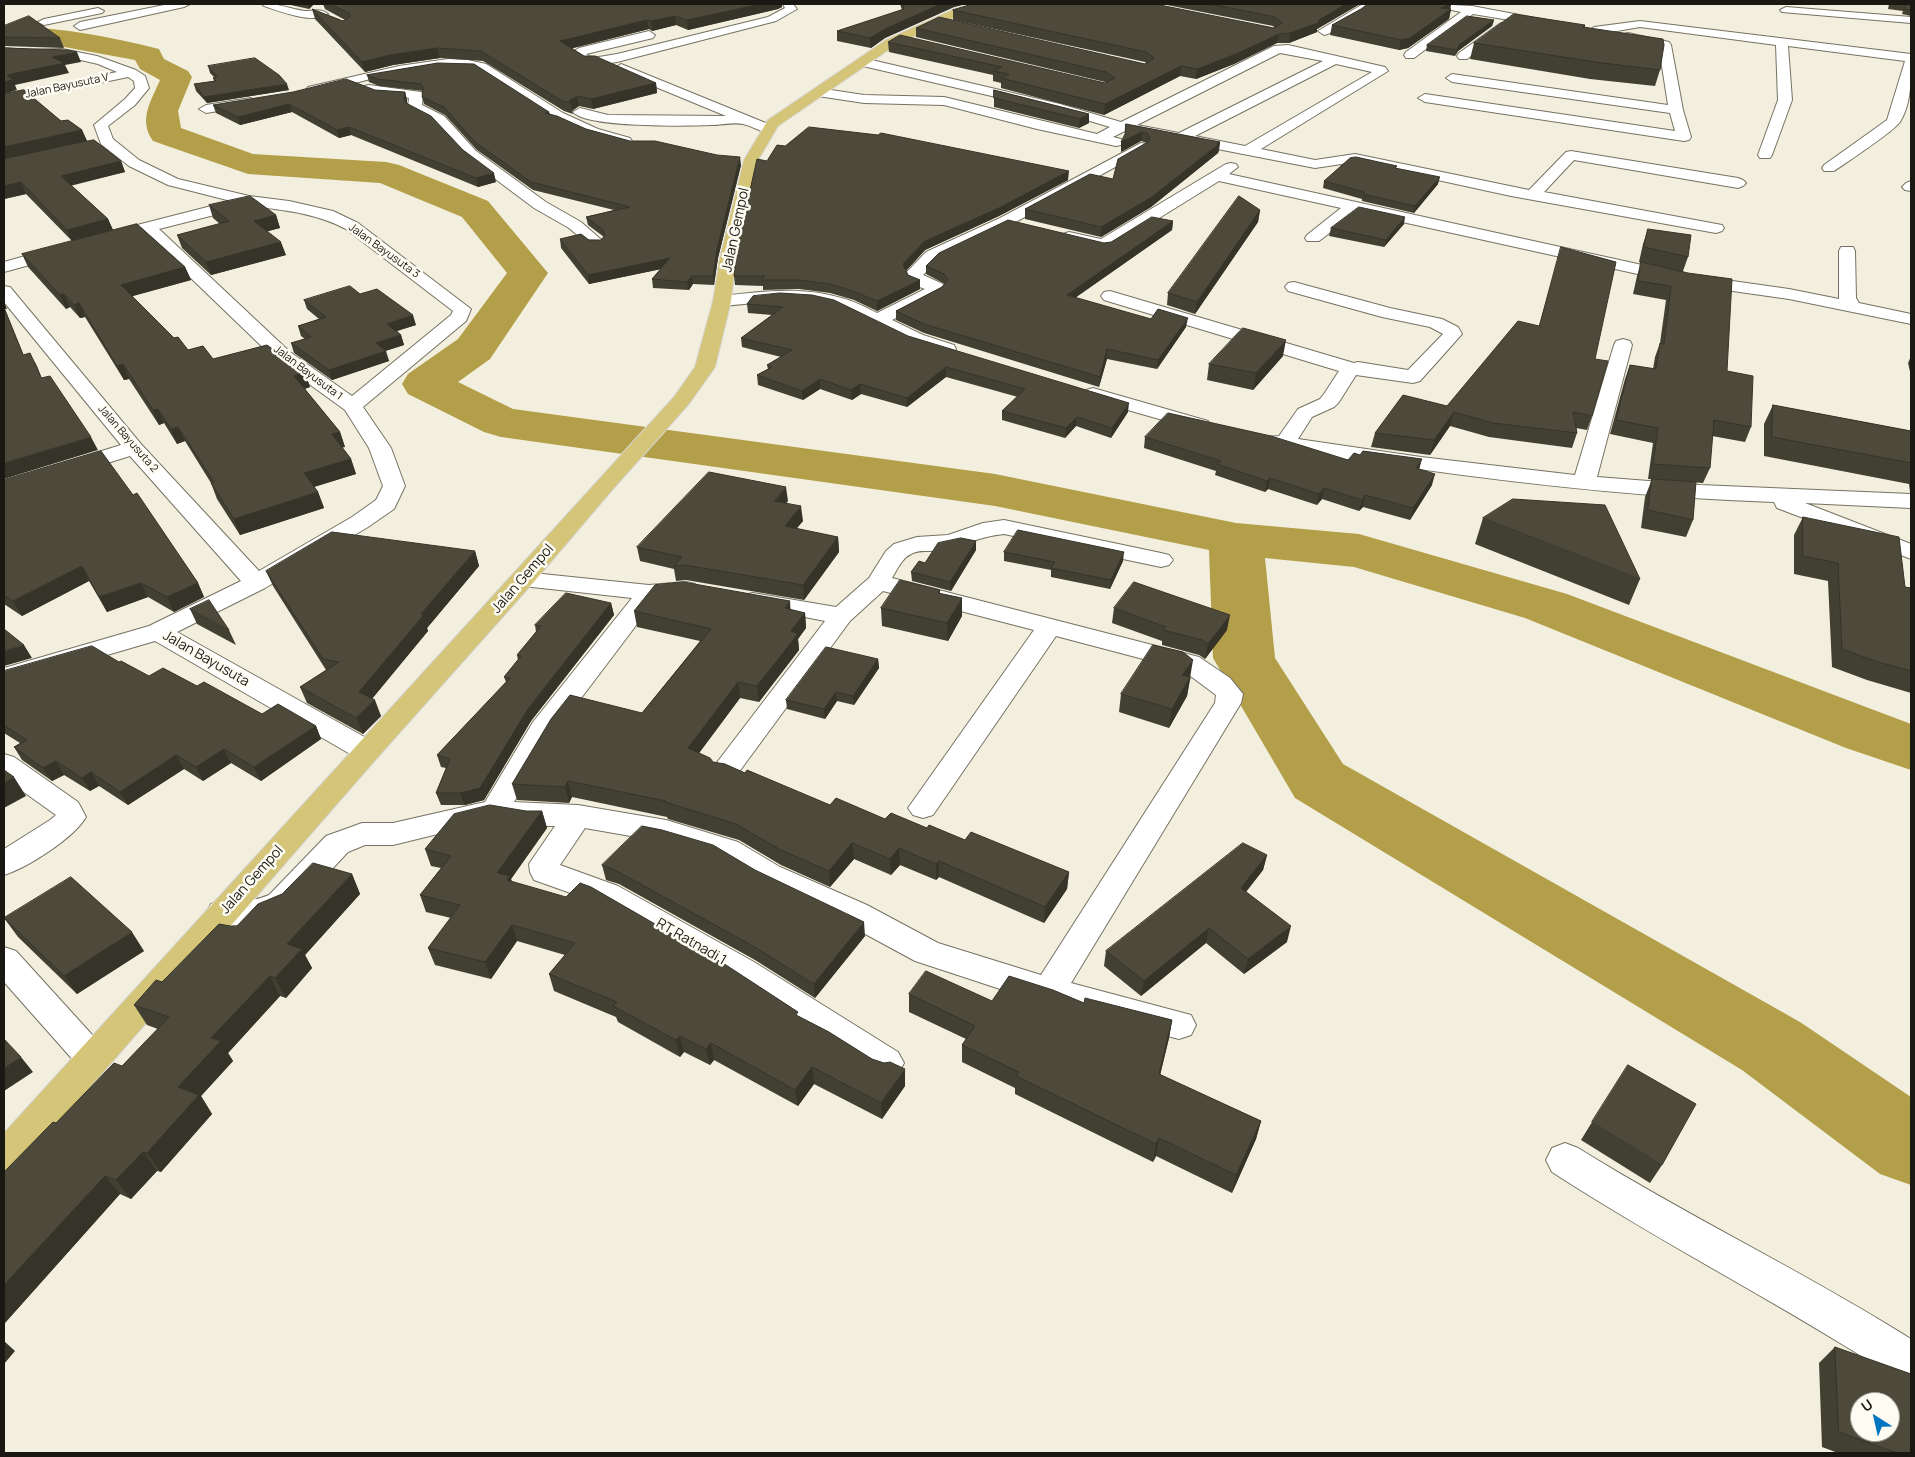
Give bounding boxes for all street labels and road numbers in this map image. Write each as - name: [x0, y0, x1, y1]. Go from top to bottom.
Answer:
- street label: Jalan Bayusuta V: [24, 71, 110, 101]
- street label: Jalan Gempol: [719, 186, 753, 274]
- street label: Jalan Bayusuta 3: [346, 221, 422, 281]
- street label: Jalan Bayusuta 1: [271, 343, 345, 403]
- street label: Jalan Bayusuta 2: [95, 403, 161, 475]
- street label: Jalan Gempol: [488, 541, 558, 617]
- street label: Jalan Bayusuta: [160, 627, 252, 691]
- street label: Jalan Gempol: [217, 842, 287, 918]
- street label: RT Ratnadi 1: [653, 915, 729, 969]

